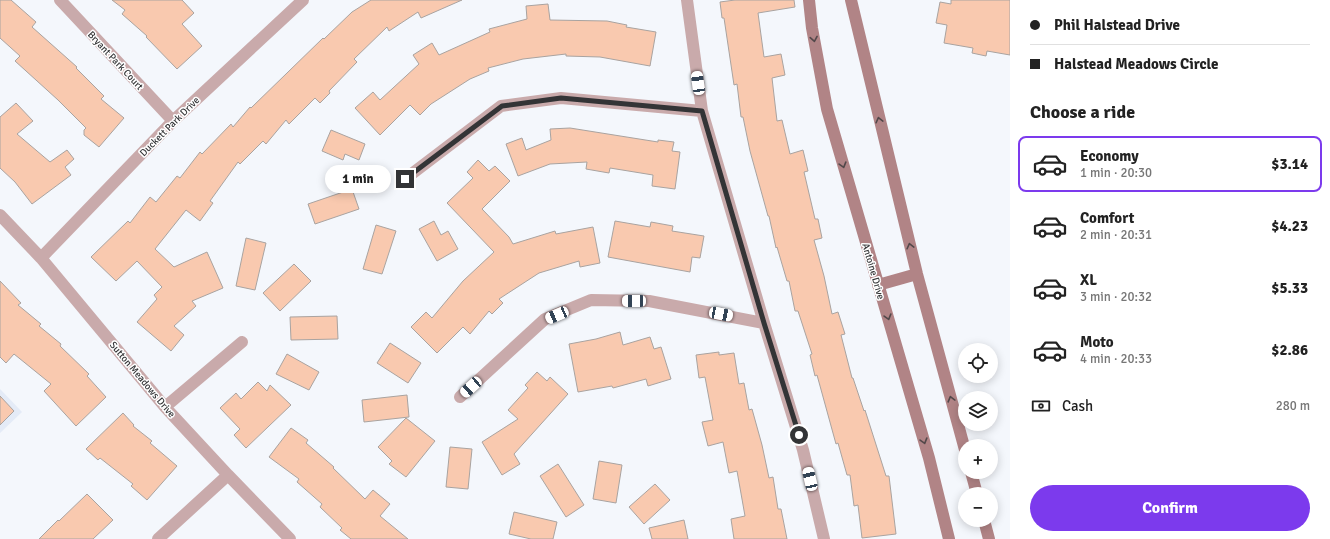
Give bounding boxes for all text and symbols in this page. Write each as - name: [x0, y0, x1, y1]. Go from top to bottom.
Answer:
- text: Phil Halstead Drive: [1054, 16, 1180, 34]
- street label: Bryant Park Court: [85, 29, 146, 93]
- one-way arrow: [810, 35, 818, 42]
- text: Halstead Meadows Circle: [1054, 55, 1219, 73]
- car: [690, 70, 706, 96]
- street label: Duckett Park Drive: [137, 94, 202, 159]
- text: Choose a ride: [1030, 101, 1135, 123]
- one-way arrow: [876, 117, 884, 123]
- icon: car: [1032, 146, 1068, 182]
- text: Economy: [1080, 147, 1139, 165]
- text: $3.14: [1271, 155, 1308, 173]
- one-way arrow: [838, 161, 847, 168]
- callout: 1 min: [325, 165, 391, 193]
- text: 1 min · 20:30: [1080, 165, 1152, 181]
- route end: [396, 170, 414, 188]
- text: 1 min: [342, 171, 374, 187]
- icon: car: [1032, 208, 1068, 244]
- text: Comfort: [1080, 209, 1134, 227]
- text: $4.23: [1271, 217, 1308, 235]
- text: 2 min · 20:31: [1080, 227, 1152, 243]
- street label: Antoine Drive: [859, 242, 887, 301]
- one-way arrow: [906, 243, 915, 250]
- icon: car: [1032, 270, 1068, 306]
- text: XL: [1080, 271, 1097, 289]
- text: $5.33: [1271, 279, 1308, 297]
- text: 3 min · 20:32: [1080, 289, 1152, 305]
- car: [622, 295, 646, 307]
- car: [544, 305, 570, 325]
- car: [708, 306, 734, 322]
- one-way arrow: [883, 313, 892, 320]
- icon: car: [1032, 332, 1068, 368]
- text: Moto: [1080, 333, 1114, 351]
- street label: Sutton Meadows Drive: [107, 339, 178, 420]
- text: $2.86: [1271, 341, 1308, 359]
- map controls: [958, 343, 998, 527]
- button: locate: [958, 343, 998, 383]
- text: 4 min · 20:33: [1080, 351, 1152, 367]
- car: [458, 375, 484, 399]
- button: layers: [958, 391, 998, 431]
- icon: cash: [1030, 395, 1052, 417]
- one-way arrow: [947, 396, 956, 403]
- text: Cash: [1062, 397, 1093, 415]
- text: 280 m: [1276, 398, 1310, 414]
- route start: [790, 426, 808, 444]
- one-way arrow: [919, 438, 928, 445]
- button: +: [958, 439, 998, 479]
- car: [801, 466, 819, 492]
- button: Confirm: [1030, 485, 1310, 531]
- button: −: [958, 487, 998, 527]

